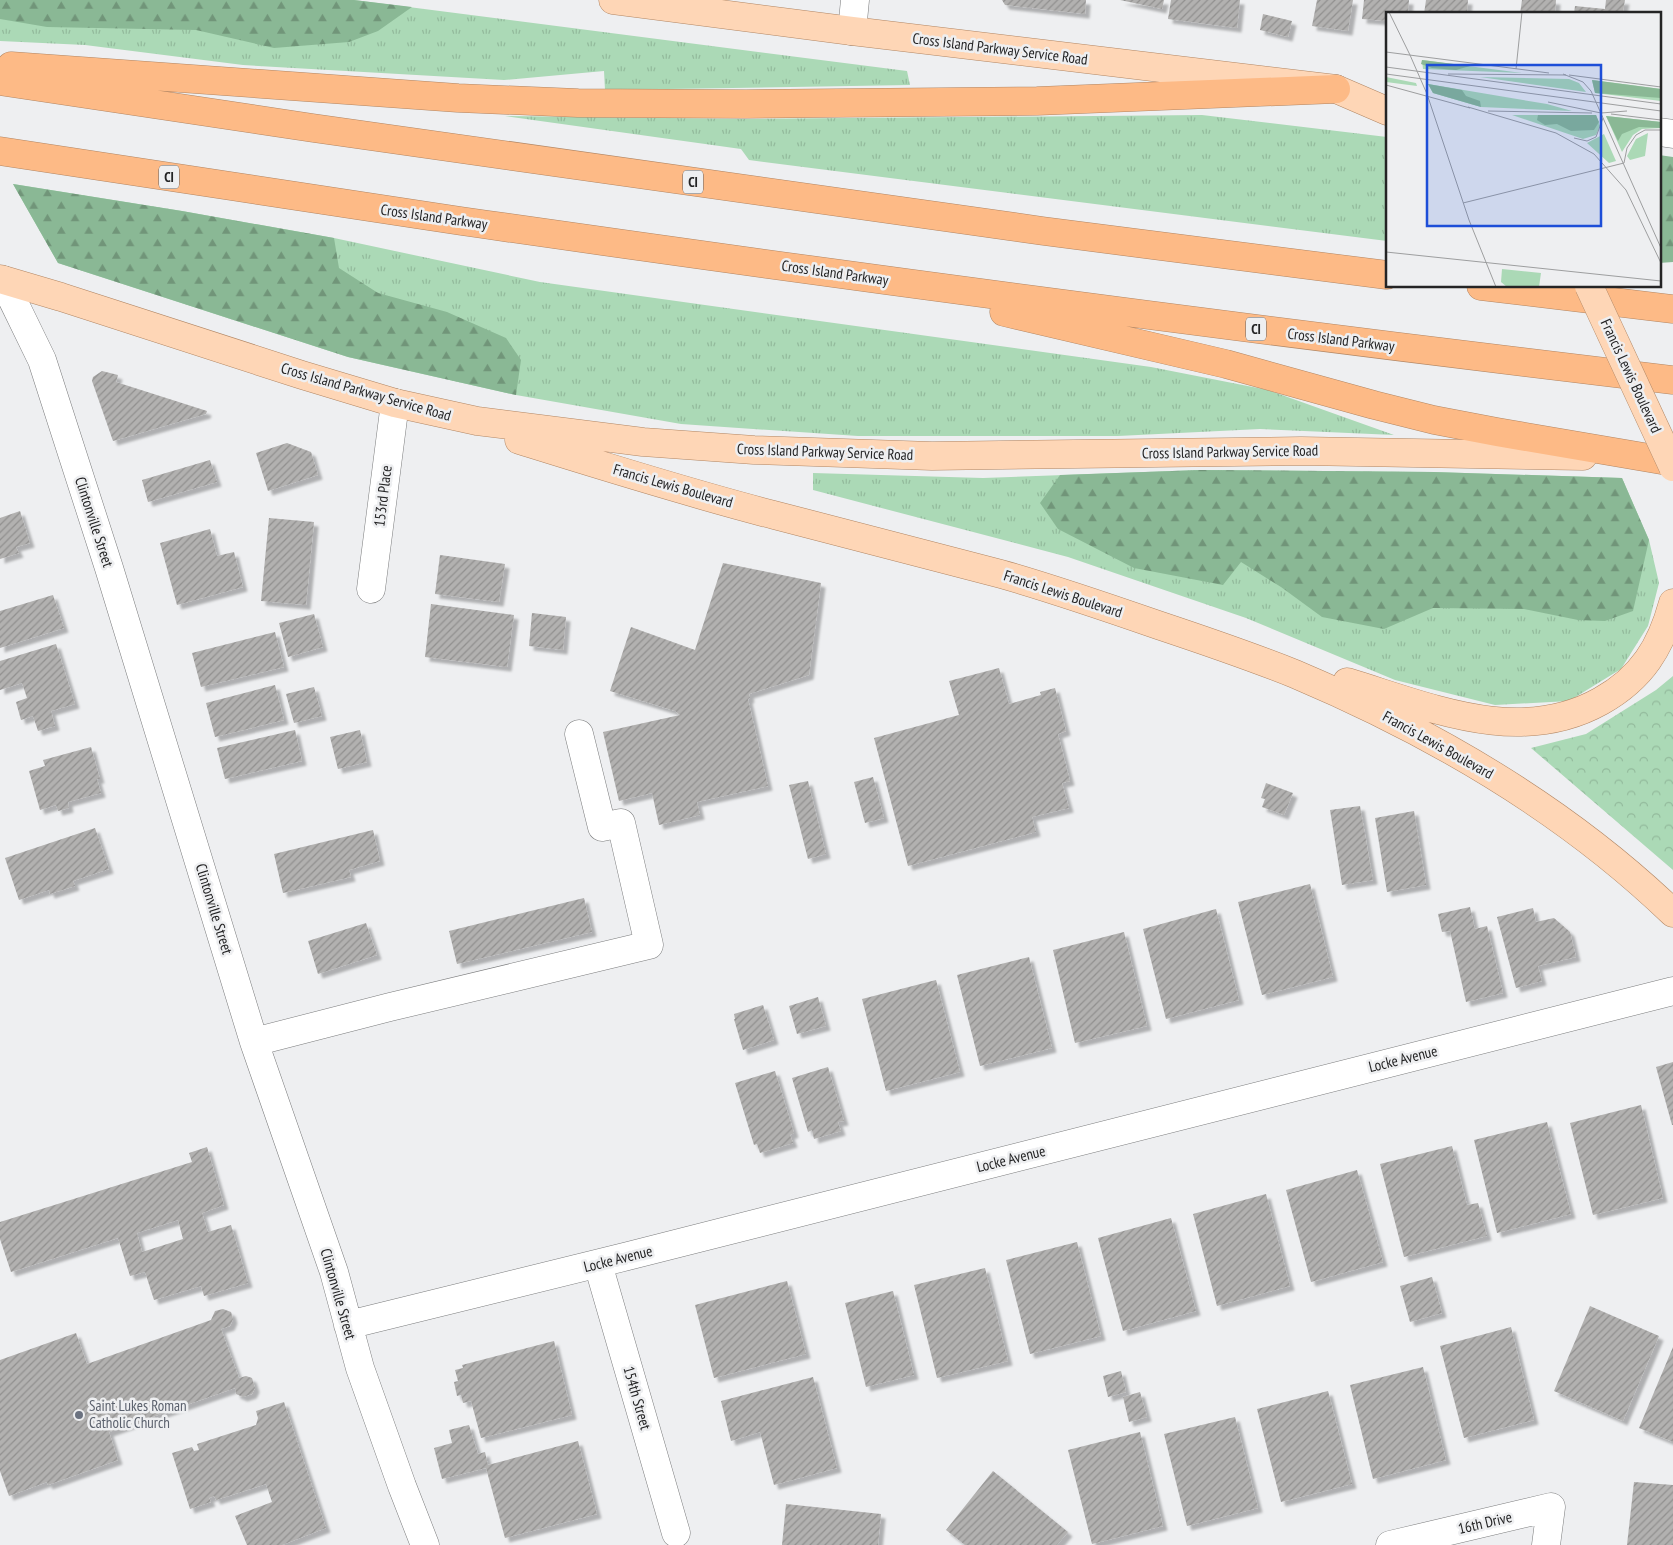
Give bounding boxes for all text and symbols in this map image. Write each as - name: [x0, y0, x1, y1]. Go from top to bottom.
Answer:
- inset map: [1386, 12, 1660, 288]
- street label: Cross Island Parkway Service Road: [911, 28, 1089, 69]
- road number: CI: [159, 166, 179, 188]
- road number: CI: [683, 170, 703, 193]
- street label: Cross Island Parkway: [379, 200, 489, 233]
- street label: Cross Island Parkway: [780, 256, 890, 289]
- street label: Francis Lewis Boulevard: [1597, 316, 1666, 436]
- road number: CI: [1246, 318, 1266, 340]
- street label: Cross Island Parkway: [1286, 324, 1396, 356]
- street label: Cross Island Parkway Service Road: [279, 358, 453, 425]
- street label: Cross Island Parkway Service Road: [737, 439, 913, 464]
- street label: Cross Island Parkway Service Road: [1142, 440, 1318, 463]
- street label: Francis Lewis Boulevard: [611, 459, 735, 512]
- street label: 153rd Place: [369, 464, 396, 528]
- street label: Clintonville Street: [71, 474, 118, 569]
- street label: Francis Lewis Boulevard: [1001, 565, 1125, 622]
- street label: Francis Lewis Boulevard: [1380, 706, 1497, 783]
- street label: Clintonville Street: [192, 861, 237, 956]
- street label: Locke Avenue: [1367, 1041, 1439, 1076]
- street label: Locke Avenue: [975, 1141, 1047, 1176]
- street label: Locke Avenue: [582, 1241, 654, 1276]
- street label: Clintonville Street: [316, 1246, 361, 1342]
- street label: 154th Street: [619, 1364, 656, 1432]
- place label: Saint Lukes Roman Catholic Church: [89, 1396, 187, 1432]
- marker: Saint Lukes Roman Catholic Church: [73, 1409, 85, 1421]
- street label: 16th Drive: [1456, 1507, 1514, 1538]

